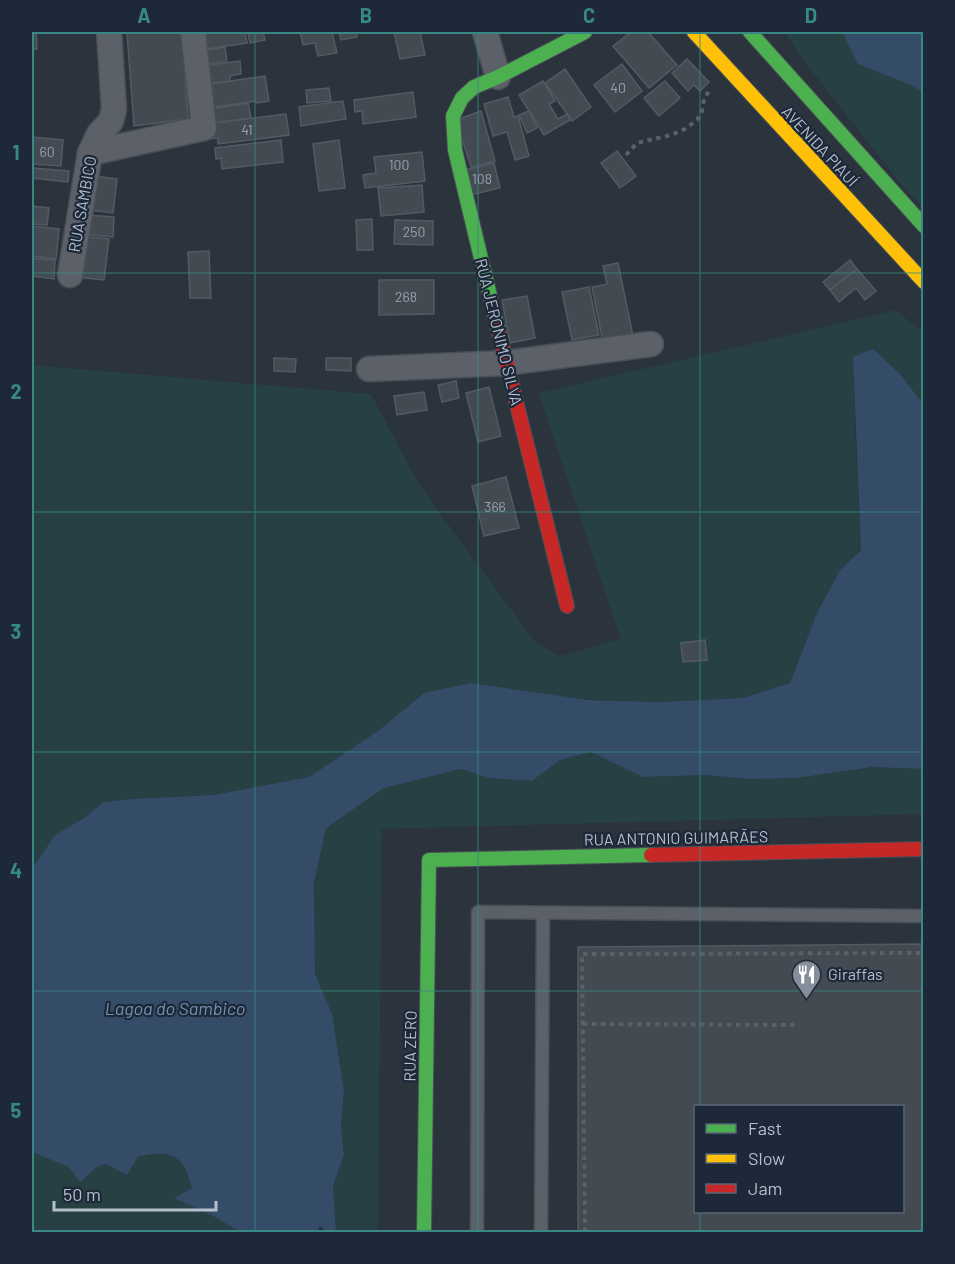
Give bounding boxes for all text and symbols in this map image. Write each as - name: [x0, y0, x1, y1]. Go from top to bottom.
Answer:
- text: A: [137, 3, 151, 27]
- text: B: [360, 3, 372, 27]
- text: C: [583, 3, 595, 27]
- text: D: [805, 3, 817, 27]
- house number: 40: [610, 79, 626, 96]
- street label: AVENIDA PIAUÍ: [778, 102, 862, 190]
- house number: 41: [241, 121, 253, 138]
- text: 1: [12, 140, 20, 164]
- house number: 60: [39, 143, 55, 160]
- street label: RUA SAMBICO: [64, 154, 99, 253]
- house number: 100: [389, 156, 409, 173]
- house number: 108: [472, 170, 492, 187]
- house number: 250: [403, 223, 425, 240]
- street label: RUA JERONIMO SILVA: [472, 256, 527, 408]
- house number: 268: [395, 288, 417, 305]
- text: 2: [10, 379, 22, 403]
- house number: 366: [484, 498, 506, 515]
- text: 3: [11, 619, 21, 643]
- street label: RUA ANTONIO GUIMARÃES: [584, 826, 768, 849]
- text: 4: [10, 858, 22, 882]
- restaurant icon: Giraffas: [791, 958, 823, 1000]
- place label: Giraffas: [828, 964, 883, 983]
- water label: Lagoa do Sambico: [105, 997, 245, 1019]
- street label: RUA ZERO: [399, 1010, 420, 1082]
- text: 5: [11, 1098, 22, 1122]
- legend: [694, 1105, 904, 1213]
- text: Fast: [748, 1117, 782, 1139]
- text: Slow: [748, 1147, 785, 1169]
- scale bar: [54, 1174, 216, 1212]
- text: Jam: [748, 1177, 782, 1199]
- text: 50 m: [63, 1183, 101, 1205]

